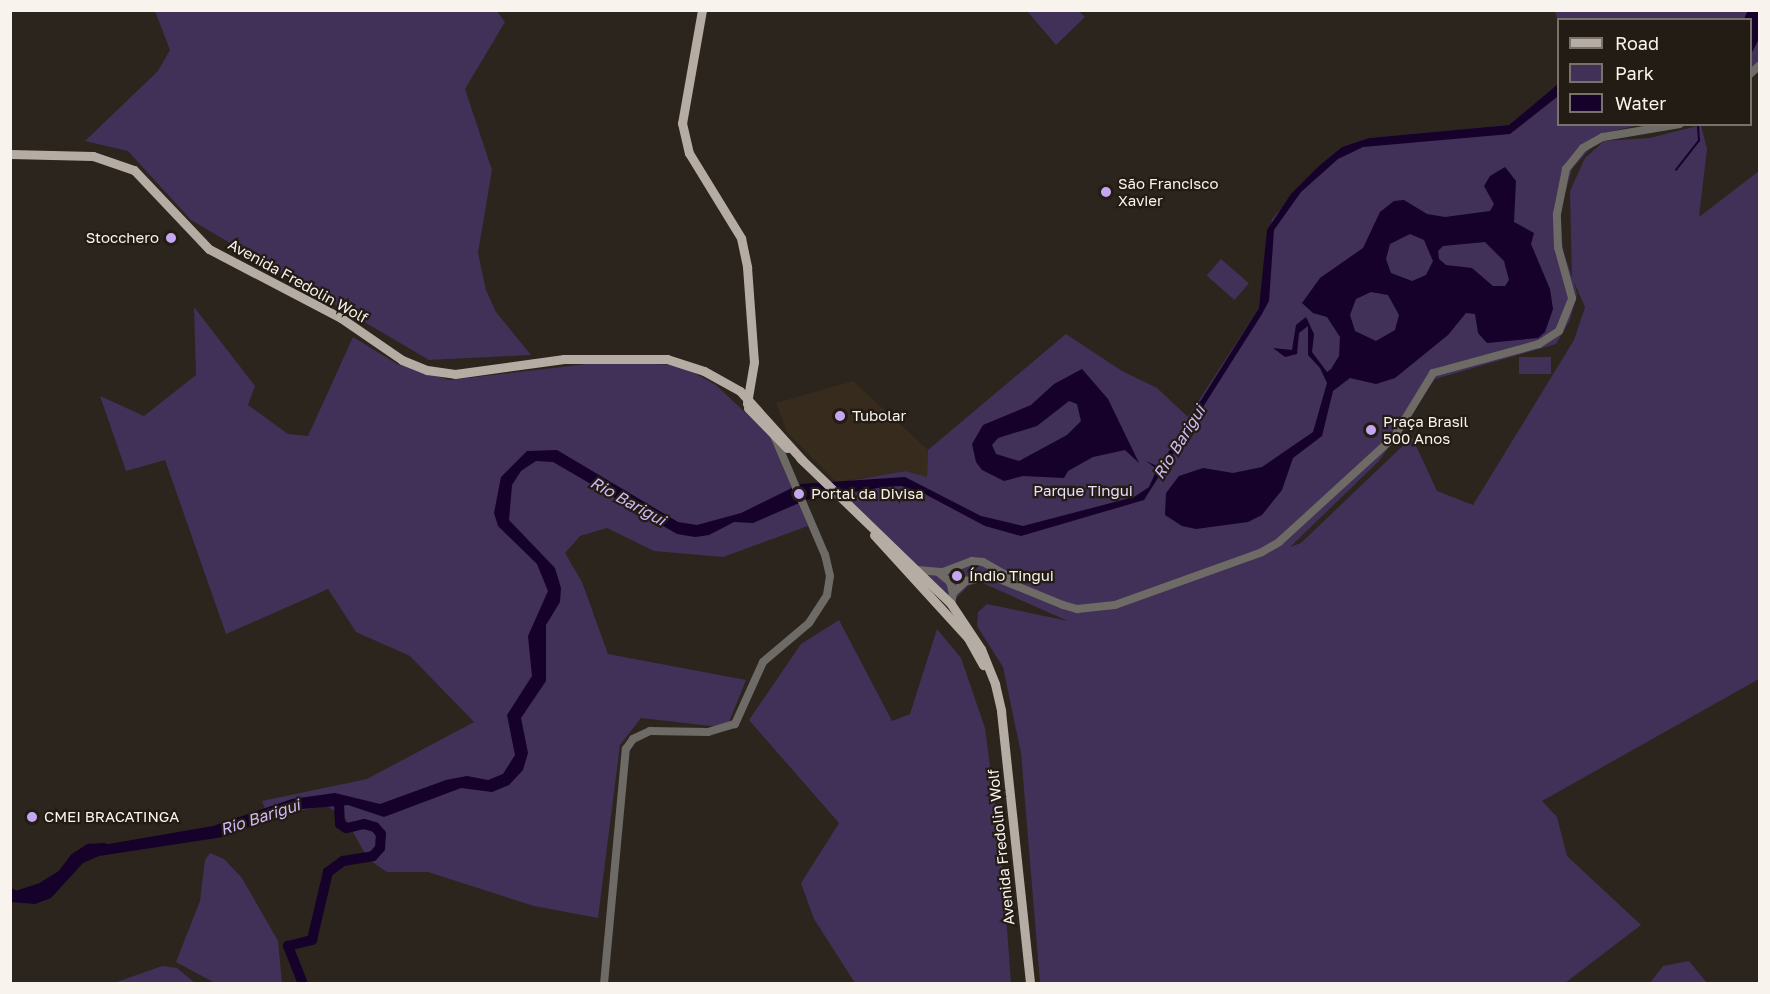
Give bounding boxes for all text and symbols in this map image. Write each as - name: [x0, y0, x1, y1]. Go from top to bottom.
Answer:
- legend: [1557, 18, 1752, 126]
- text: Road: [1615, 32, 1659, 54]
- text: Park: [1615, 62, 1654, 84]
- text: Water: [1615, 92, 1666, 114]
- place label: São Francisco Xavier: [1118, 174, 1218, 209]
- marker: São Francisco Xavier: [1099, 185, 1113, 199]
- place label: Stocchero: [86, 229, 159, 247]
- marker: Stocchero: [164, 231, 178, 245]
- street label: Avenida Fredolin Wolf: [225, 235, 371, 327]
- water label: Rio Barigui: [1149, 402, 1209, 482]
- place label: Tubolar: [852, 407, 906, 425]
- marker: Tubolar: [833, 409, 847, 423]
- place label: Praça Brasil 500 Anos: [1383, 412, 1468, 447]
- marker: Praça Brasil 500 Anos: [1364, 423, 1378, 437]
- water label: Rio Barigui: [587, 473, 669, 529]
- park label: Parque Tingui: [1033, 482, 1133, 500]
- place label: Portal da Divisa: [811, 485, 924, 503]
- marker: Portal da Divisa: [792, 487, 806, 501]
- place label: Índio Tingui: [969, 567, 1054, 585]
- marker: Índio Tingui: [950, 569, 964, 583]
- street label: Avenida Fredolin Wolf: [984, 768, 1018, 926]
- water label: Rio Barigui: [218, 795, 302, 839]
- place label: CMEI BRACATINGA: [44, 808, 179, 826]
- marker: CMEI BRACATINGA: [25, 810, 39, 824]

